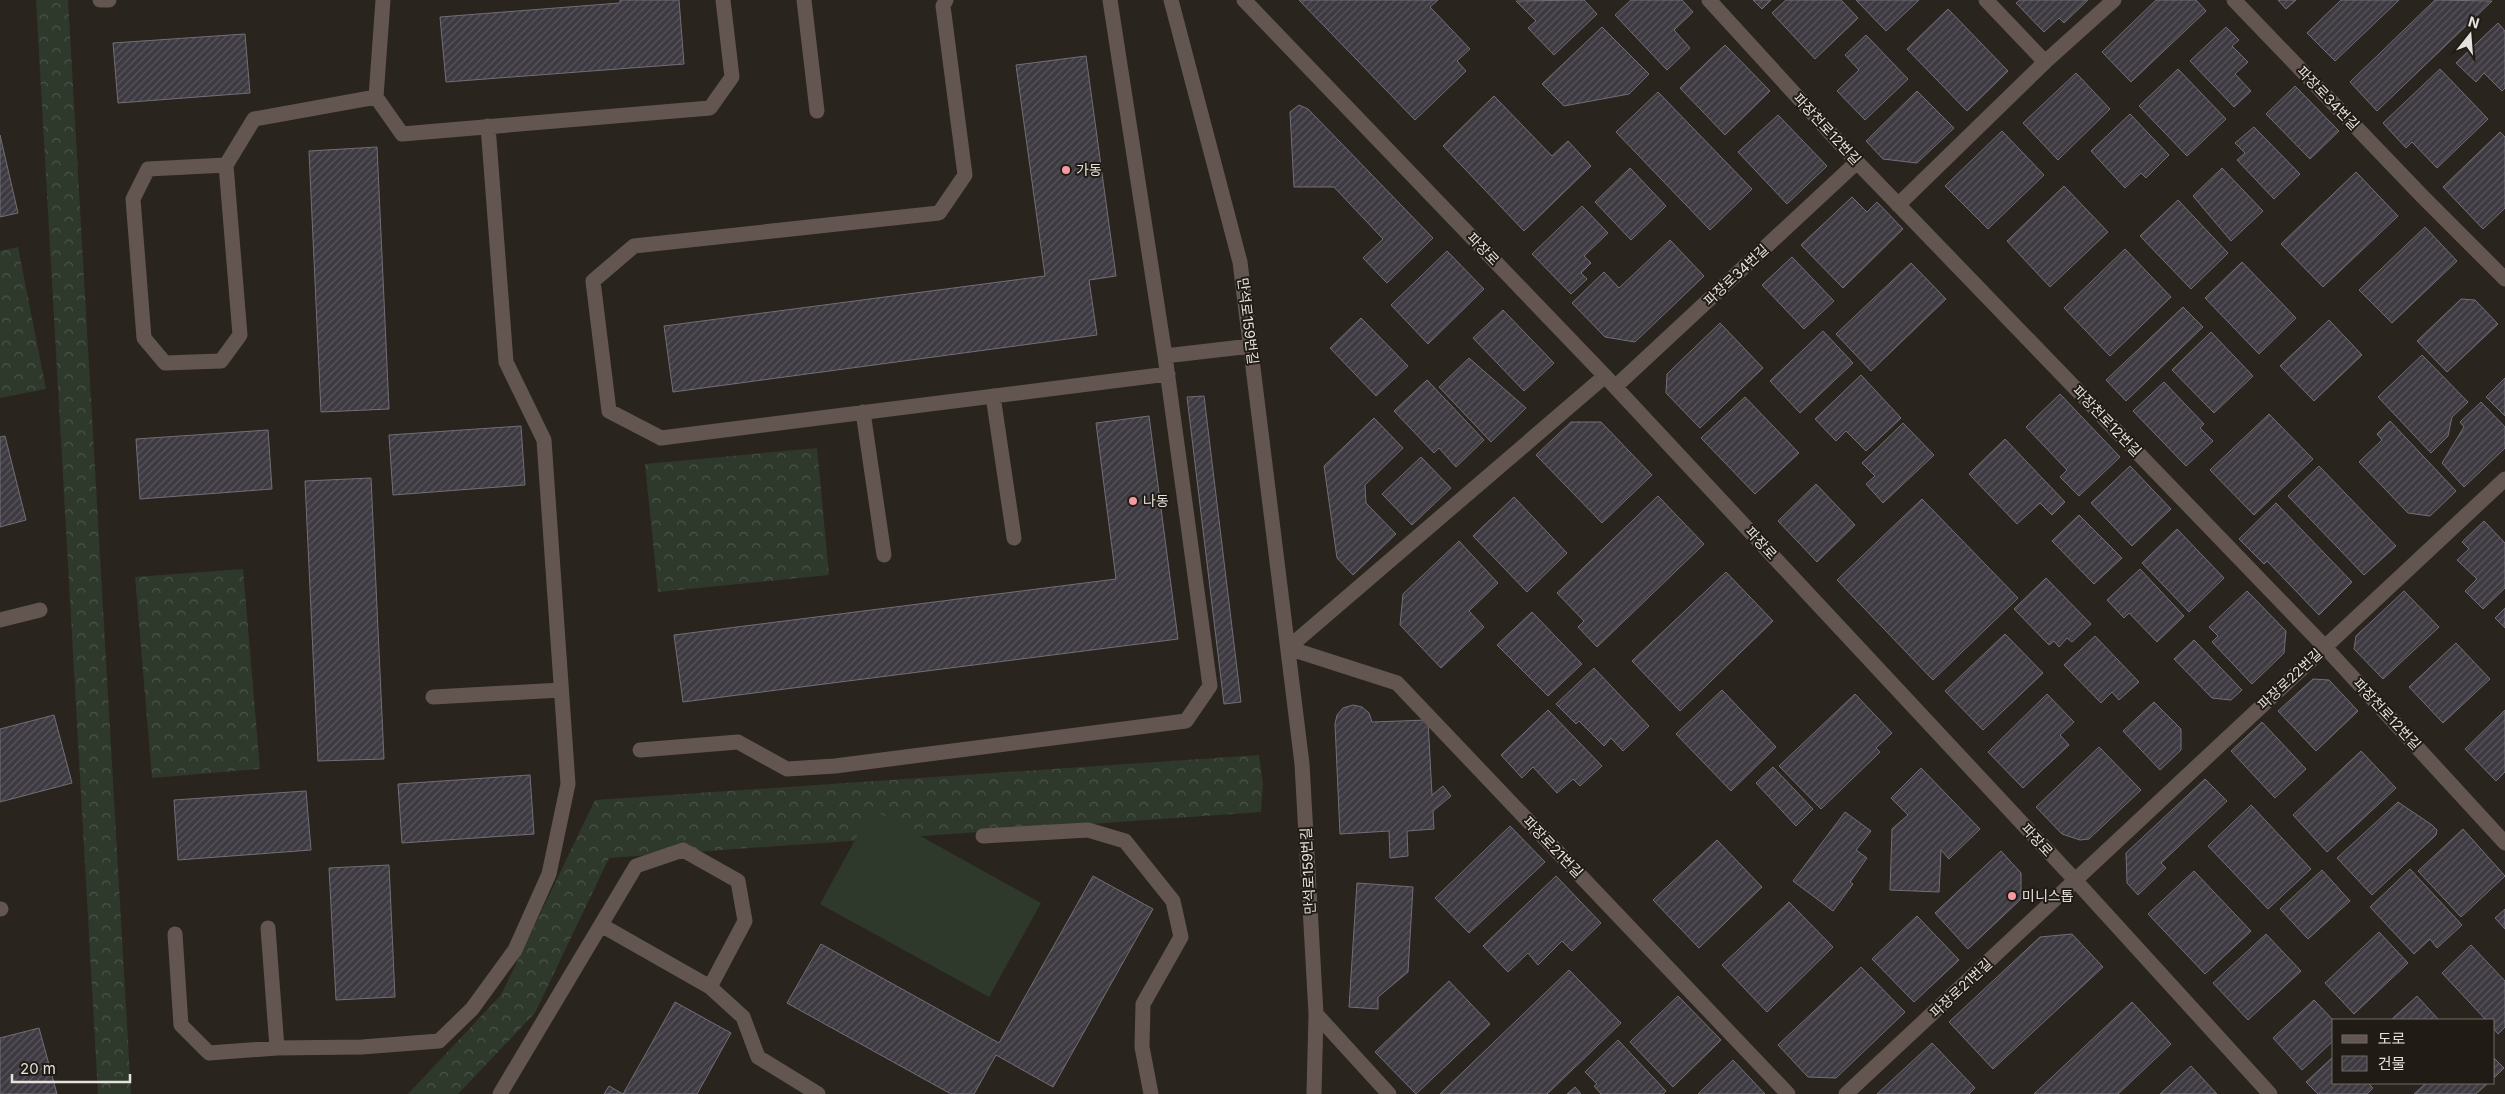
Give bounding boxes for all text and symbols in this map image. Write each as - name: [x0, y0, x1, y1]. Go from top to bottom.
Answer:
- north arrow: [2445, 10, 2495, 60]
- text: N: [2466, 12, 2482, 32]
- street label: 파장로34번길: [2294, 62, 2363, 133]
- street label: 파장천로12번길: [1790, 89, 1865, 168]
- place label: 가동: [1076, 161, 1102, 178]
- marker: 가동: [1060, 164, 1072, 176]
- street label: 파장로: [1464, 229, 1503, 269]
- street label: 파장로34번길: [1700, 240, 1771, 309]
- street label: 만석로159번길: [1235, 277, 1262, 365]
- street label: 파장천로12번길: [2069, 382, 2145, 459]
- place label: 나동: [1143, 492, 1169, 509]
- marker: 나동: [1127, 495, 1139, 507]
- street label: 파장로: [1742, 523, 1781, 563]
- street label: 파장로22번길: [2254, 645, 2325, 713]
- street label: 파장천로12번길: [2350, 674, 2425, 753]
- street label: 파장로21번길: [1520, 812, 1587, 881]
- street label: 파장로: [2018, 820, 2057, 860]
- street label: 만석로159번길: [1297, 827, 1318, 915]
- place label: 미니스톱: [2022, 887, 2074, 904]
- marker: 미니스톱: [2006, 890, 2018, 902]
- street label: 파장로21번길: [1926, 955, 1995, 1021]
- legend: [2332, 1019, 2495, 1084]
- text: 도로: [2378, 1029, 2406, 1048]
- scale bar: [12, 1052, 130, 1084]
- text: 건물: [2378, 1054, 2406, 1073]
- text: 20 m: [20, 1059, 56, 1078]

